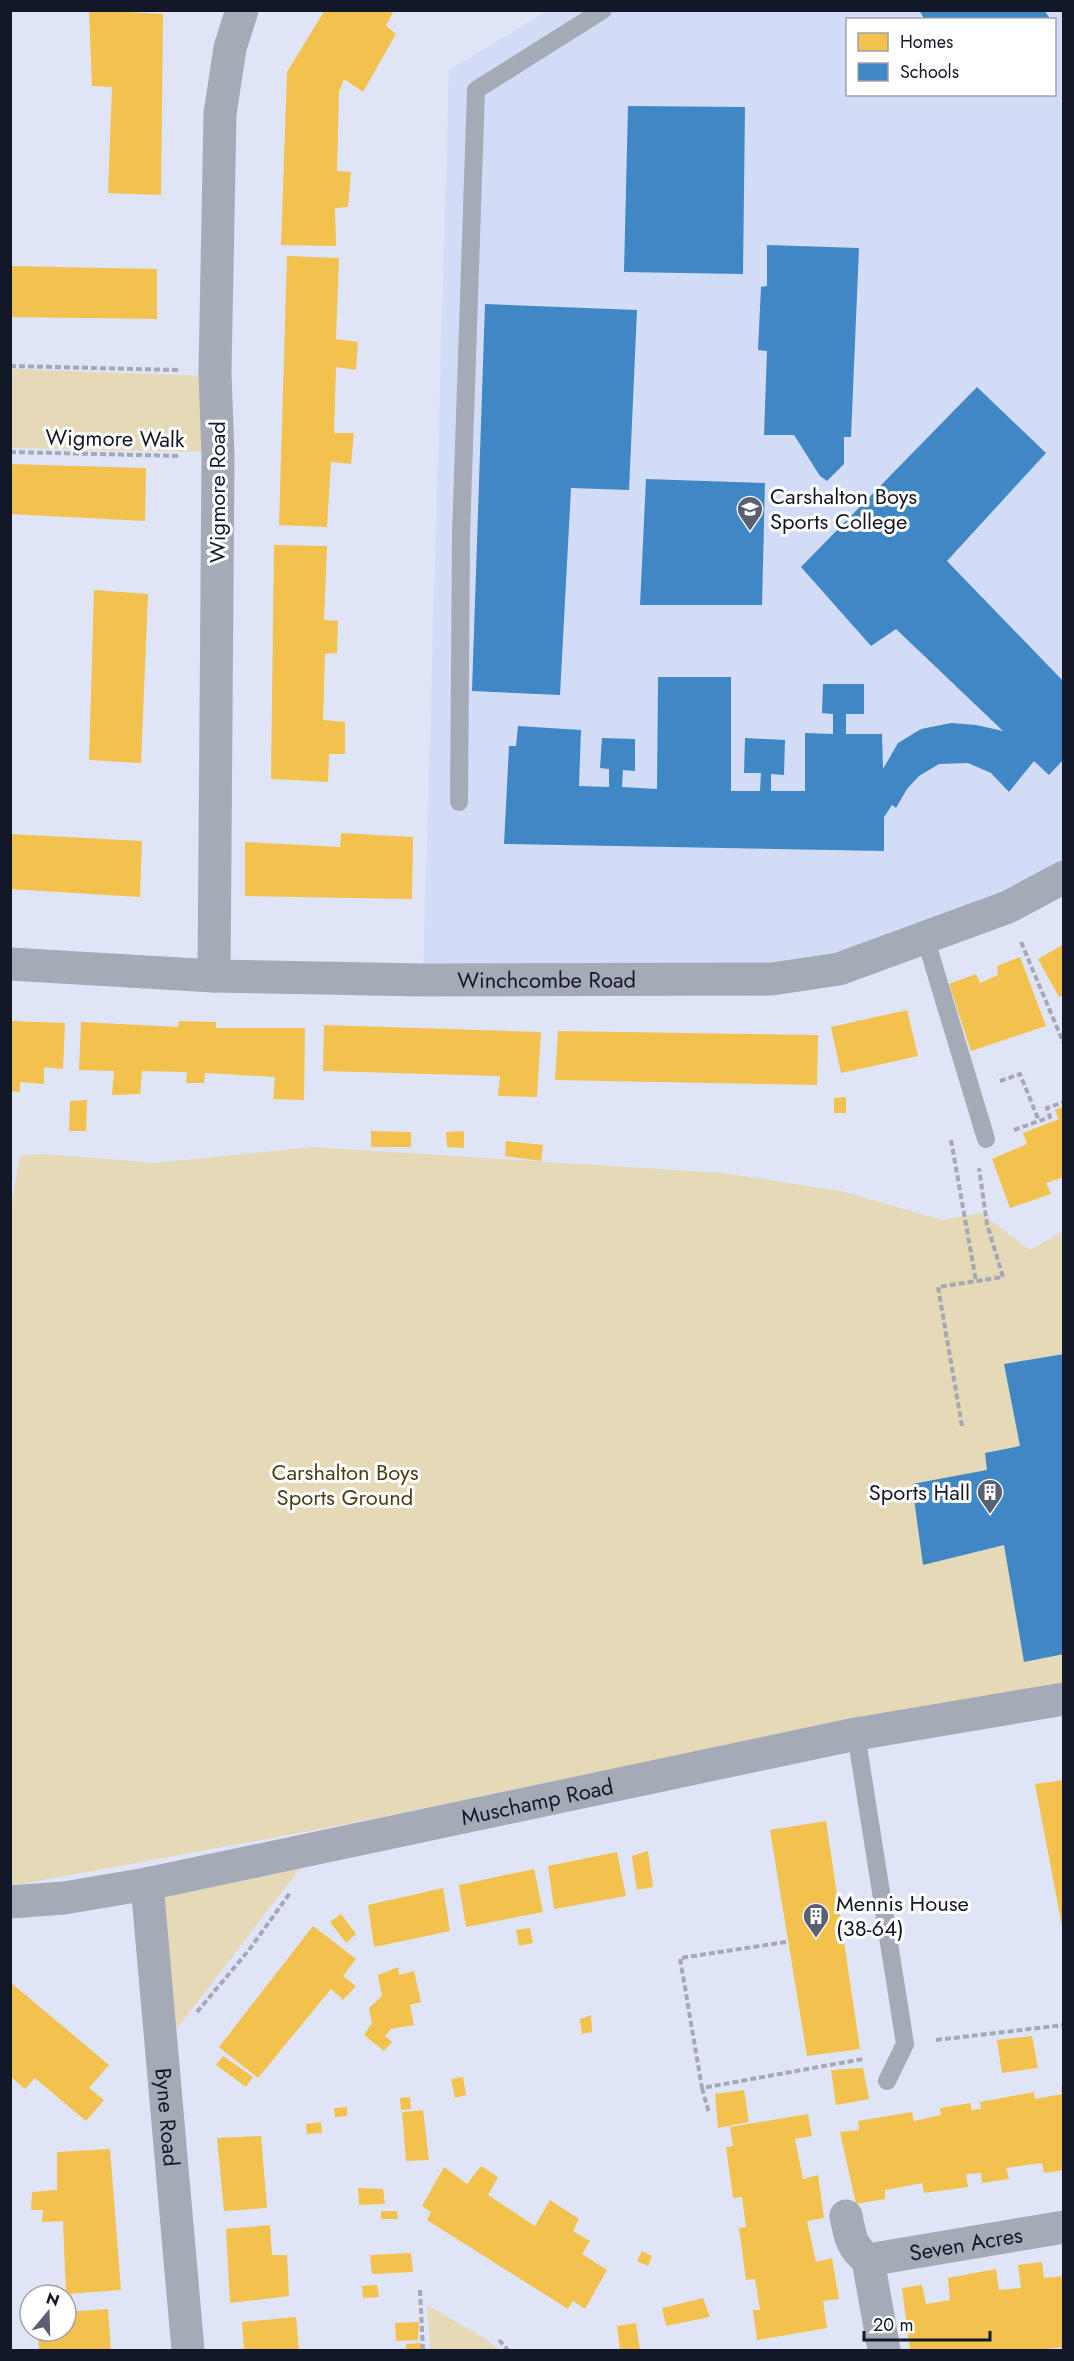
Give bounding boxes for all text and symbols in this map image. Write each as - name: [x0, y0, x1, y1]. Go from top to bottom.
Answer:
- legend: [846, 18, 1056, 96]
- text: Homes: [900, 29, 953, 55]
- text: Schools: [900, 59, 959, 85]
- street label: Wigmore Walk: [45, 421, 185, 455]
- street label: Wigmore Road: [201, 421, 233, 563]
- place label: Carshalton Boys Sports College: [770, 480, 917, 537]
- school or university icon: Carshalton Boys Sports College: [735, 494, 765, 532]
- street label: Winchcombe Road: [457, 963, 636, 996]
- park label: Carshalton Boys Sports Ground: [271, 1456, 419, 1513]
- place label: Sports Hall: [869, 1476, 970, 1508]
- building icon: Sports Hall: [975, 1477, 1005, 1515]
- street label: Muschamp Road: [458, 1770, 616, 1833]
- place label: Mennis House (38-64): [836, 1887, 969, 1944]
- building icon: Mennis House (38-64): [801, 1901, 831, 1939]
- street label: Byne Road: [147, 2066, 188, 2168]
- street label: Seven Acres: [907, 2218, 1025, 2269]
- north arrow: [18, 2283, 78, 2343]
- text: N: [43, 2286, 62, 2312]
- scale bar: [864, 2304, 990, 2342]
- text: 20 m: [873, 2312, 913, 2338]

